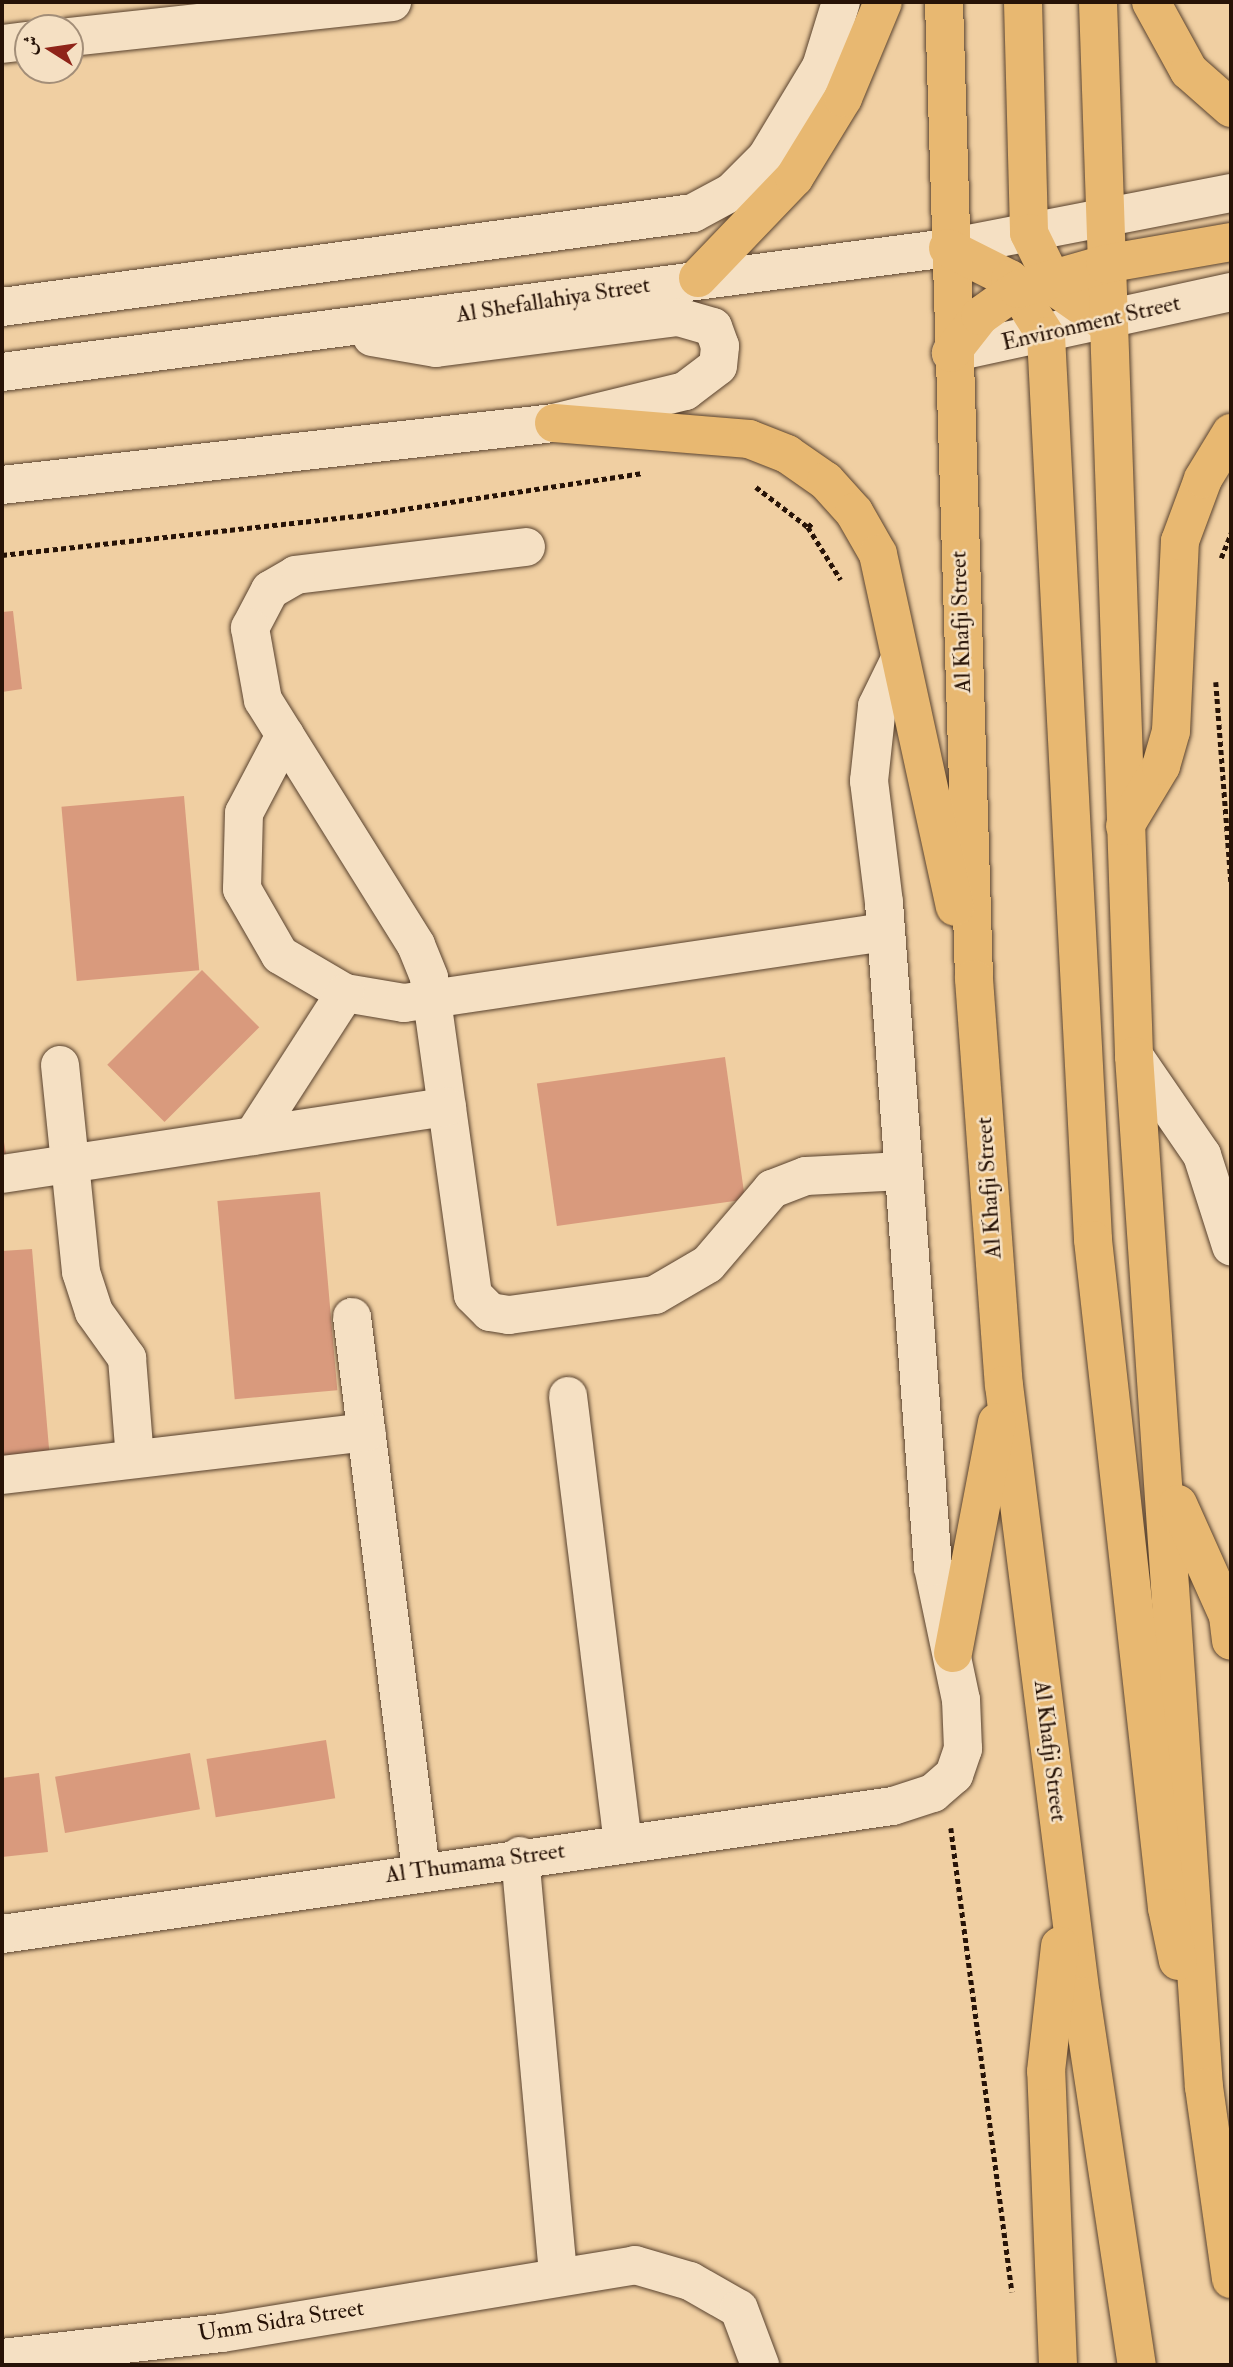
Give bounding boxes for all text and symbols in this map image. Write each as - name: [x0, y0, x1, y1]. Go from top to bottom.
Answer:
- north arrow: [14, 14, 84, 84]
- text: ش: [17, 33, 44, 57]
- street label: Al Shefallahiya Street: [454, 271, 652, 329]
- street label: Environment Street: [999, 289, 1183, 357]
- street label: Al Khafji Street: [945, 551, 977, 693]
- street label: Al Khafji Street: [970, 1116, 1008, 1260]
- street label: Al Khafji Street: [1028, 1679, 1072, 1823]
- street label: Al Thumama Street: [383, 1837, 567, 1889]
- street label: Umm Sidra Street: [196, 2294, 366, 2348]

